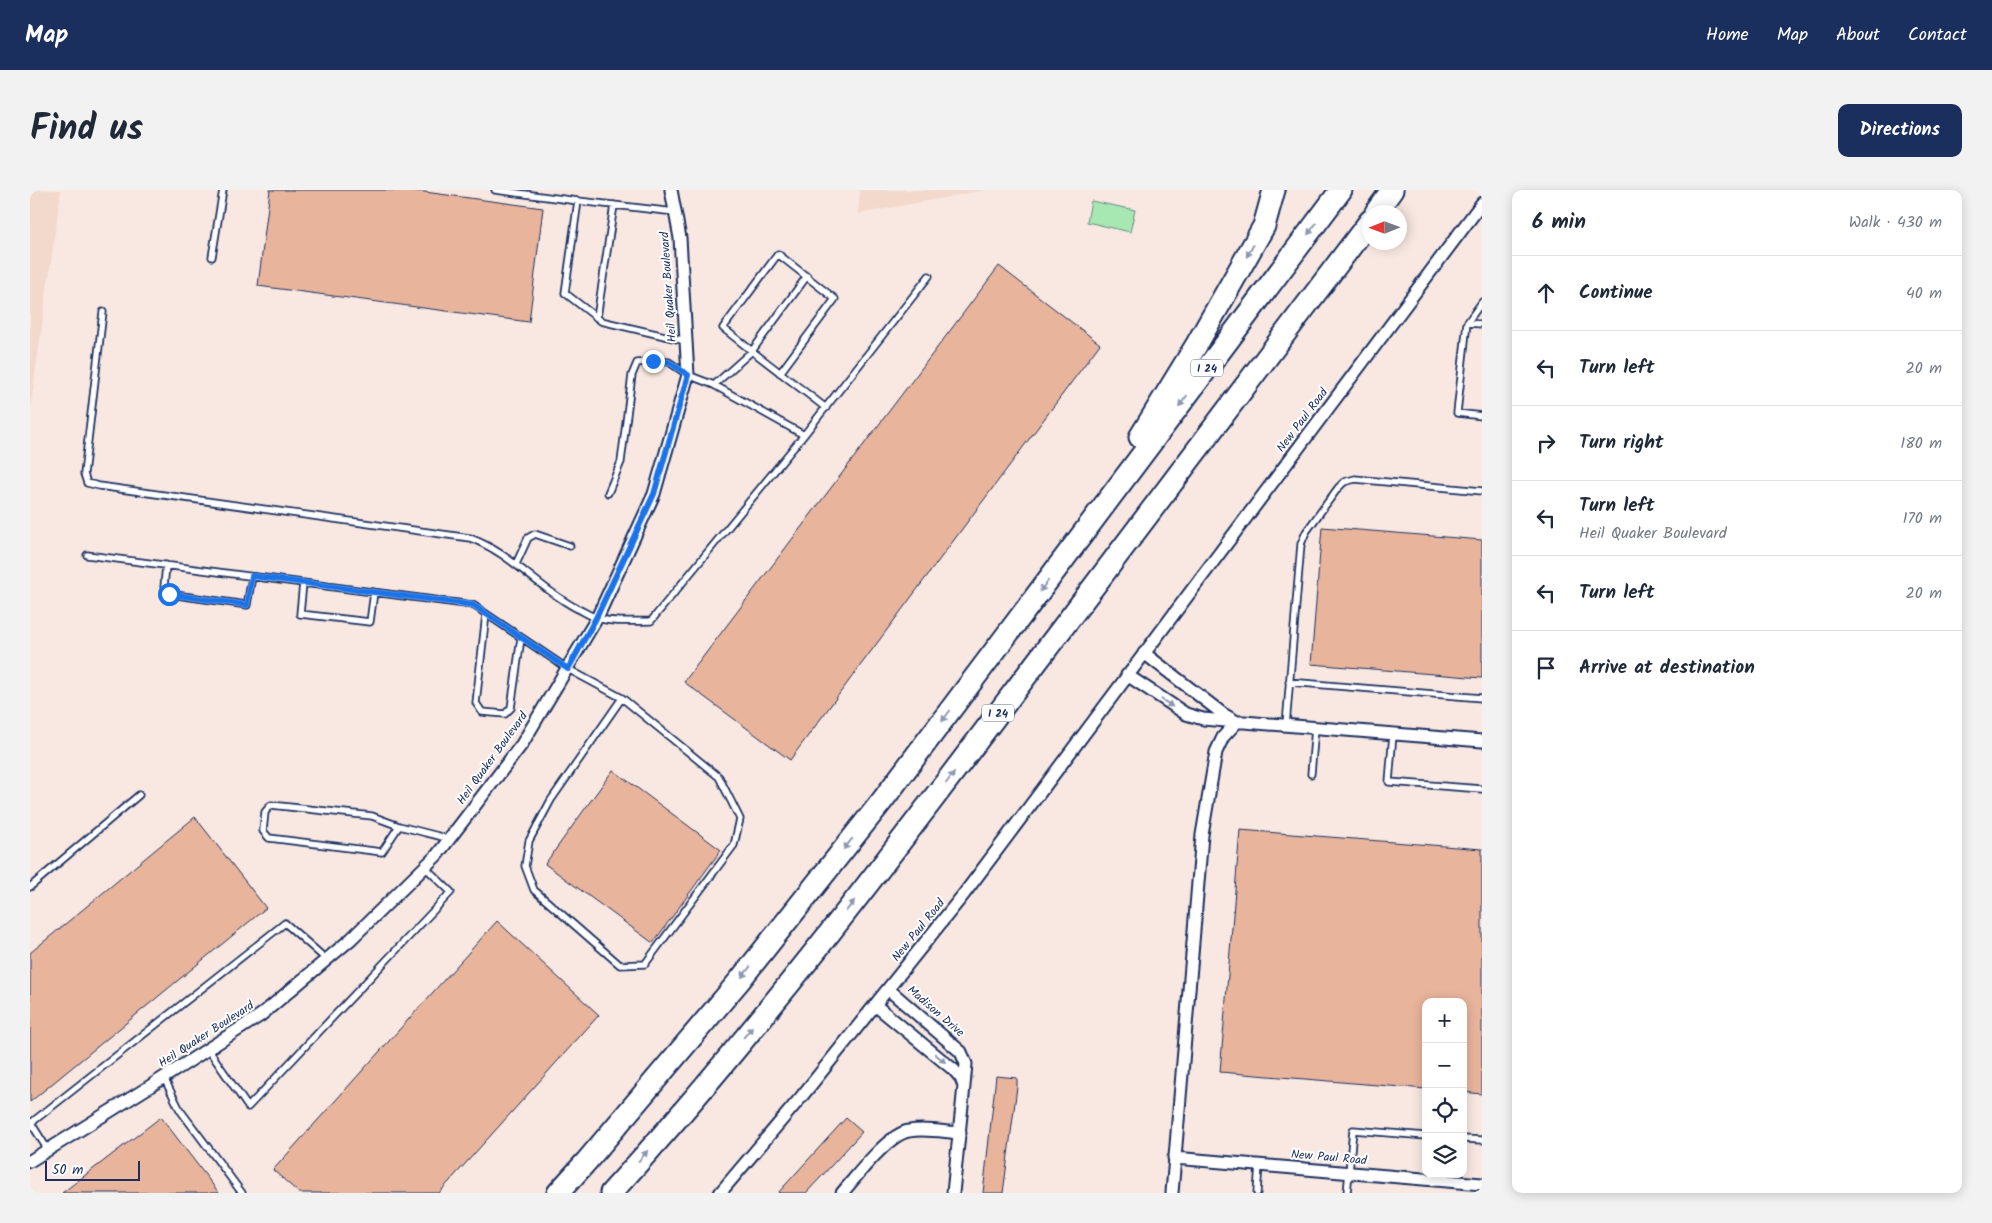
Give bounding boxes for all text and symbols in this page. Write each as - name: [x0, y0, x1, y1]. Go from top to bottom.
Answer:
- text: Map: [25, 16, 68, 55]
- text: Home: [1706, 21, 1749, 50]
- text: Map: [1777, 21, 1808, 50]
- text: About: [1836, 21, 1880, 50]
- text: Contact: [1908, 21, 1967, 50]
- text: Find us: [30, 102, 143, 158]
- button: Directions: [1838, 104, 1962, 157]
- north arrow: [1362, 205, 1407, 250]
- text: 6 min: [1532, 206, 1586, 239]
- text: Walk · 430 m: [1849, 210, 1942, 235]
- one-way arrow: [1307, 222, 1317, 236]
- street label: Heil Quaker Boulevard: [655, 230, 682, 343]
- one-way arrow: [1246, 245, 1255, 258]
- text: Continue: [1579, 278, 1652, 308]
- icon: ahead: [1532, 279, 1560, 307]
- text: 40 m: [1906, 281, 1942, 306]
- route end: [642, 350, 665, 373]
- text: Turn left: [1579, 353, 1654, 383]
- icon: left: [1532, 354, 1560, 382]
- text: 20 m: [1906, 356, 1942, 381]
- road number: I 24: [1191, 360, 1223, 377]
- street label: New Paul Road: [1272, 383, 1334, 456]
- one-way arrow: [1178, 394, 1188, 408]
- text: Turn right: [1579, 428, 1664, 458]
- icon: right: [1532, 429, 1560, 457]
- text: 180 m: [1900, 431, 1942, 456]
- text: Turn left: [1579, 491, 1654, 521]
- icon: left: [1532, 504, 1560, 532]
- text: 170 m: [1902, 506, 1942, 531]
- text: Heil Quaker Boulevard: [1579, 521, 1727, 546]
- text: Turn left: [1579, 578, 1654, 608]
- one-way arrow: [1039, 579, 1049, 593]
- icon: left: [1532, 579, 1560, 607]
- text: 20 m: [1906, 581, 1942, 606]
- route start: [158, 583, 181, 606]
- text: Arrive at destination: [1579, 653, 1755, 683]
- icon: arrive: [1532, 654, 1560, 682]
- one-way arrow: [1161, 698, 1174, 708]
- road number: I 24: [982, 704, 1014, 722]
- street label: Heil Quaker Boulevard: [452, 707, 533, 809]
- one-way arrow: [941, 709, 952, 722]
- one-way arrow: [944, 772, 955, 785]
- one-way arrow: [842, 838, 853, 851]
- street label: New Paul Road: [887, 894, 950, 966]
- one-way arrow: [845, 900, 856, 913]
- one-way arrow: [741, 965, 752, 978]
- street label: Madison Drive: [903, 981, 969, 1042]
- street label: Heil Quaker Boulevard: [155, 996, 259, 1073]
- map controls: [1422, 998, 1467, 1178]
- button: +: [1422, 998, 1467, 1043]
- one-way arrow: [742, 1026, 753, 1039]
- button: −: [1422, 1043, 1467, 1088]
- one-way arrow: [933, 1053, 946, 1064]
- button: locate: [1422, 1088, 1467, 1133]
- button: layers: [1422, 1133, 1467, 1178]
- street label: New Paul Road: [1290, 1145, 1369, 1170]
- one-way arrow: [637, 1151, 649, 1163]
- scale bar: [45, 1158, 140, 1181]
- text: 50 m: [52, 1159, 83, 1181]

